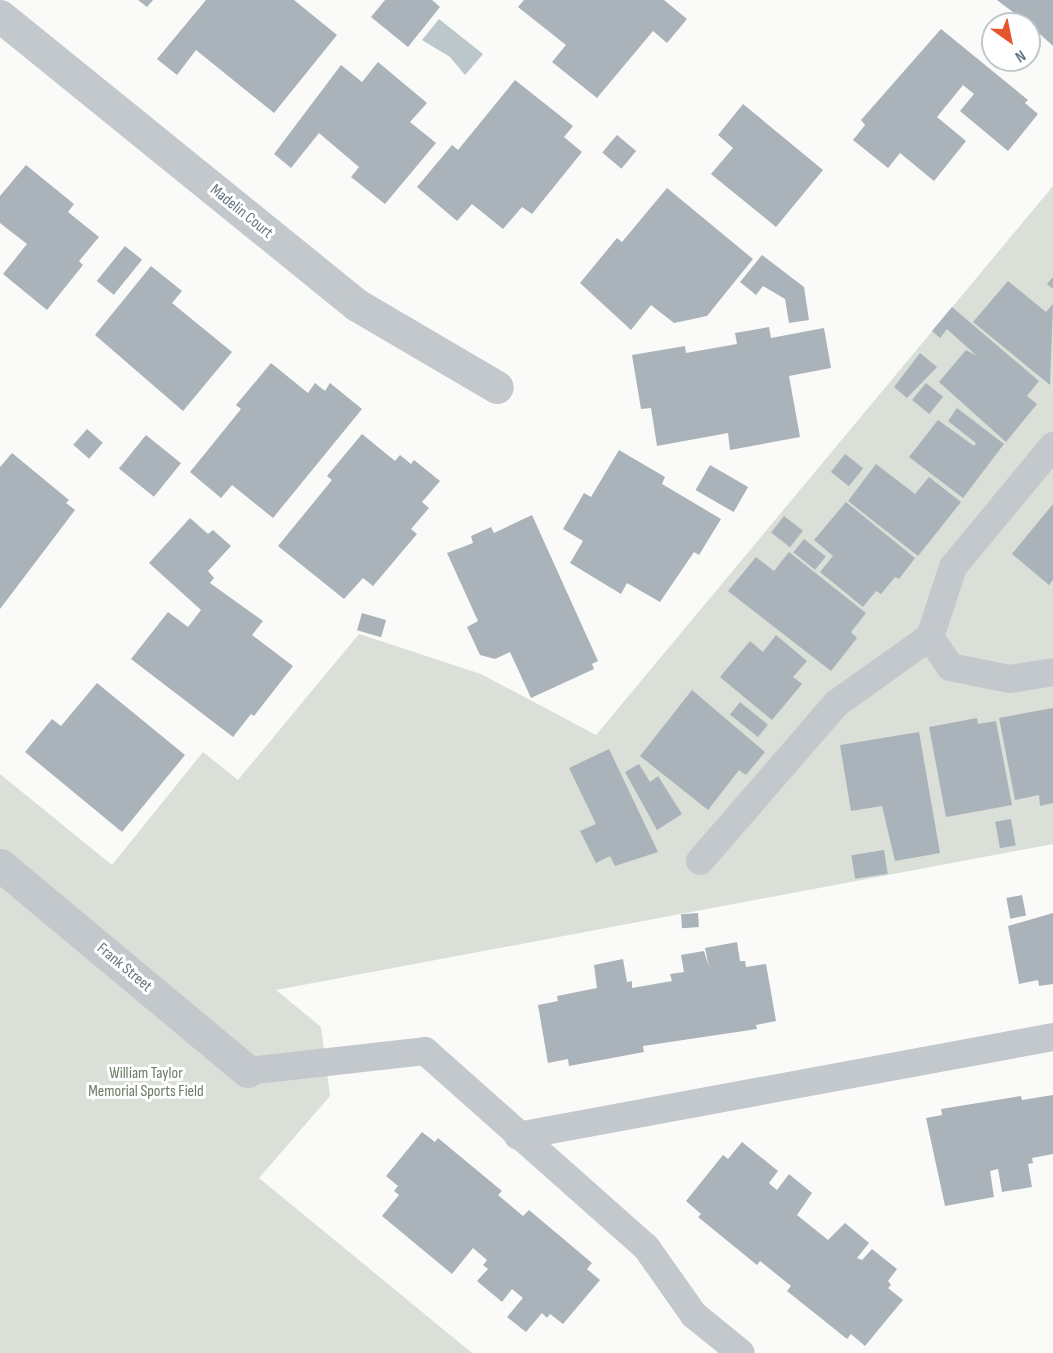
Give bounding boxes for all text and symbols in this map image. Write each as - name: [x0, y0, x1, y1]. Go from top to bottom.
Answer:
- north arrow: [981, 12, 1041, 72]
- text: N: [1011, 46, 1029, 66]
- street label: Madelin Court: [206, 181, 276, 243]
- street label: Frank Street: [93, 939, 155, 997]
- park label: William Taylor Memorial Sports Field: [88, 1064, 204, 1102]

